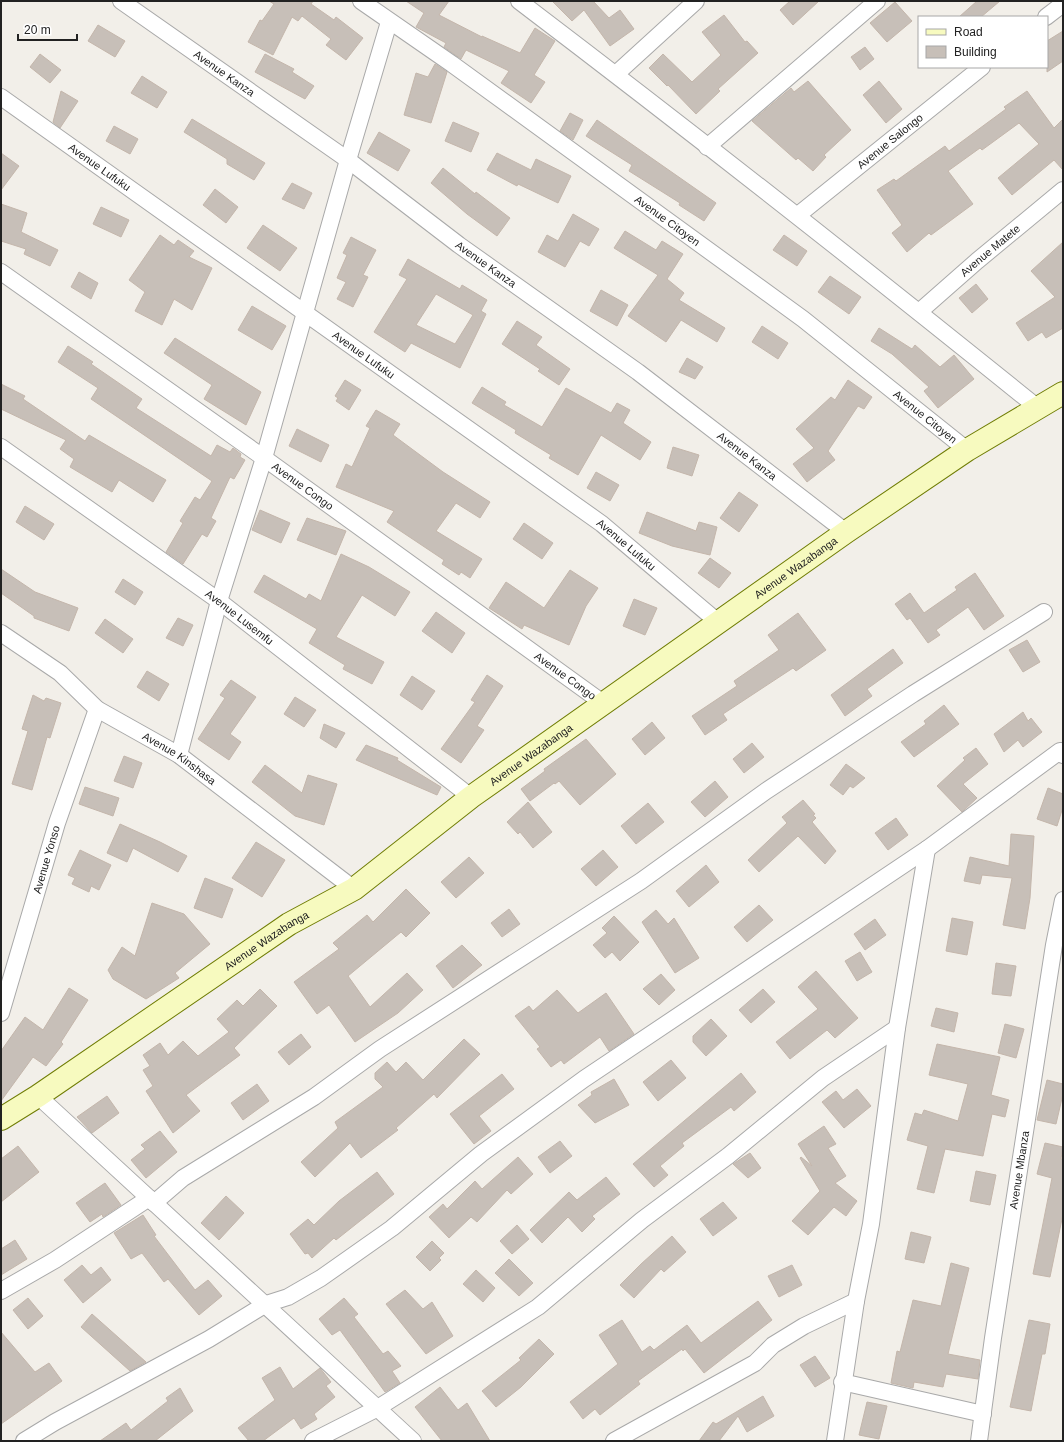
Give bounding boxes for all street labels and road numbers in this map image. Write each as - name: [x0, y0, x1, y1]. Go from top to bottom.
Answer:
- street label: Avenue Kanza: [192, 48, 258, 99]
- street label: Avenue Salongo: [855, 111, 925, 171]
- street label: Avenue Lufuku: [66, 141, 133, 193]
- street label: Avenue Citoyen: [633, 193, 702, 248]
- street label: Avenue Matete: [958, 222, 1022, 279]
- street label: Avenue Kanza: [453, 239, 519, 290]
- street label: Avenue Lufuku: [330, 329, 397, 381]
- street label: Avenue Citoyen: [891, 388, 959, 446]
- street label: Avenue Kanza: [715, 429, 780, 483]
- street label: Avenue Congo: [270, 460, 336, 512]
- street label: Avenue Lufuku: [595, 516, 658, 573]
- street label: Avenue Wazabanga: [752, 534, 840, 601]
- street label: Avenue Lusemfu: [203, 587, 276, 647]
- street label: Avenue Congo: [532, 650, 598, 702]
- street label: Avenue Wazabanga: [487, 721, 575, 788]
- street label: Avenue Kinshasa: [141, 730, 219, 788]
- street label: Avenue Yonso: [31, 824, 62, 895]
- street label: Avenue Wazabanga: [222, 908, 311, 973]
- street label: Avenue Mbanza: [1007, 1129, 1031, 1210]

